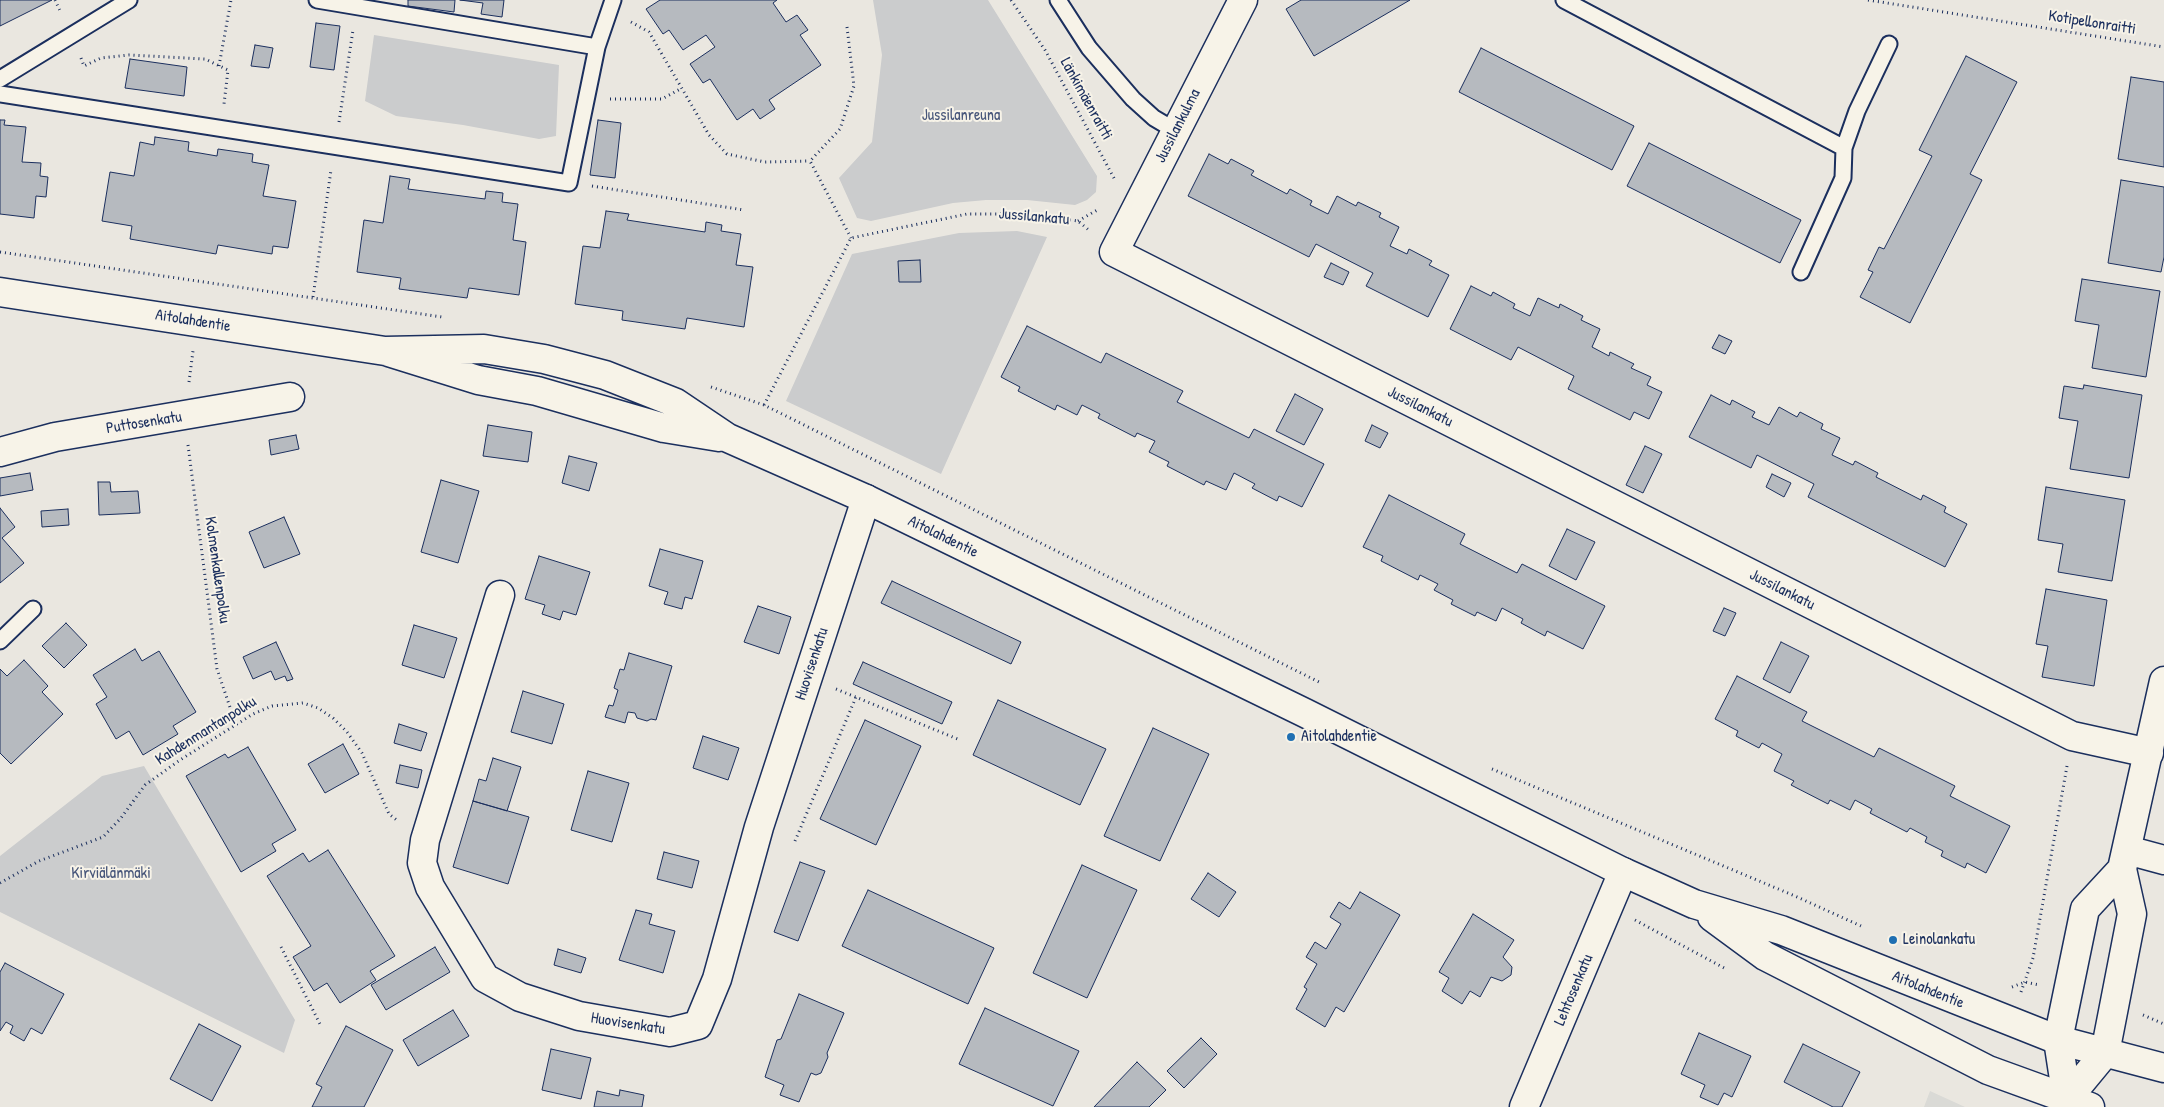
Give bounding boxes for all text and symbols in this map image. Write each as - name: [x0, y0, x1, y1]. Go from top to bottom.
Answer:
- street label: Kotipellonraitti: [2047, 7, 2137, 39]
- street label: Länkimäenraitti: [1056, 55, 1116, 143]
- street label: Jussilankulma: [1151, 86, 1205, 166]
- park label: Jussilanreuna: [922, 106, 1000, 126]
- street label: Jussilankatu: [998, 204, 1070, 230]
- street label: Aitolahdentie: [154, 306, 232, 336]
- street label: Jussilankatu: [1384, 382, 1456, 432]
- street label: Puttosenkatu: [105, 408, 183, 438]
- street label: Aitolahdentie: [905, 512, 981, 562]
- street label: Kolmenkallenpolku: [200, 515, 234, 625]
- street label: Jussilankatu: [1746, 565, 1818, 615]
- street label: Huovisenkatu: [791, 625, 833, 703]
- street label: Kahdenmantanpolku: [152, 692, 260, 770]
- place label: Aitolahdentie: [1301, 727, 1377, 747]
- marker: Aitolahdentie: [1285, 731, 1297, 743]
- park label: Kirviälänmäki: [71, 864, 151, 884]
- place label: Leinolankatu: [1903, 930, 1975, 950]
- marker: Leinolankatu: [1887, 934, 1899, 946]
- street label: Lehtosenkatu: [1550, 951, 1598, 1029]
- street label: Aitolahdentie: [1889, 967, 1967, 1013]
- street label: Huovisenkatu: [590, 1009, 666, 1039]

